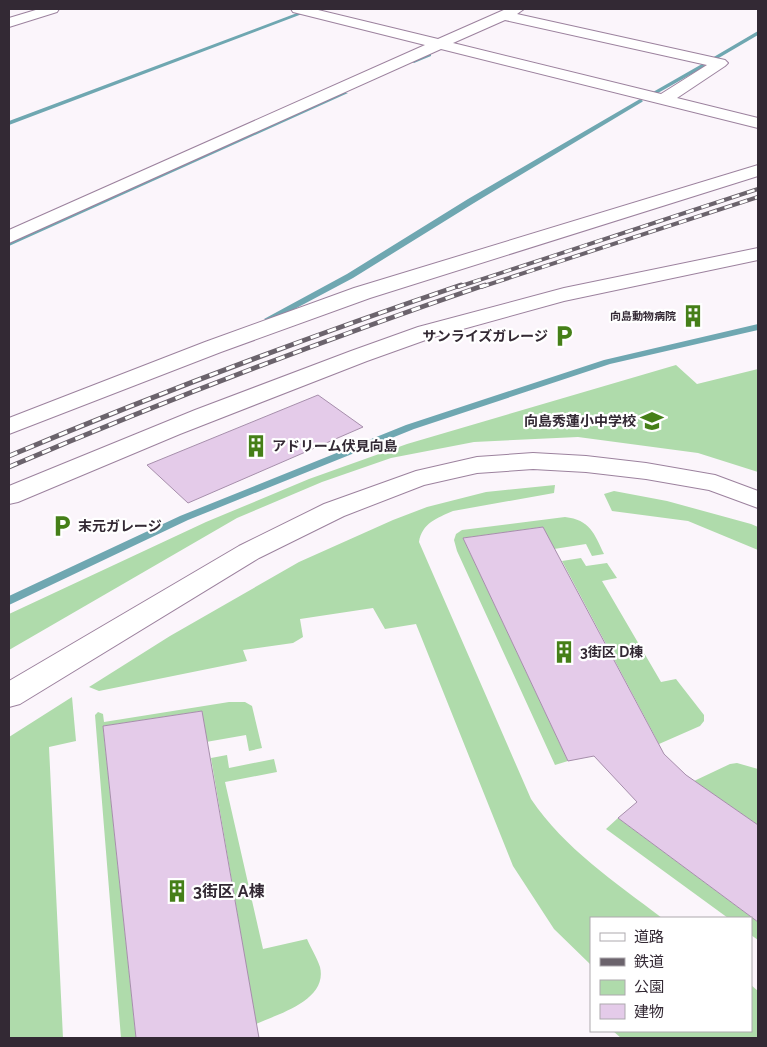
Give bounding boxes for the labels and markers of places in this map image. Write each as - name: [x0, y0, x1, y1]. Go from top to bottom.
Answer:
- building icon: 向島動物病院: [680, 303, 706, 329]
- place label: 向島動物病院: [610, 310, 676, 323]
- parking icon: サンライズガレージ: [551, 323, 577, 349]
- place label: サンライズガレージ: [423, 328, 548, 344]
- school or university icon: 向島秀蓮小中学校: [639, 408, 665, 434]
- place label: 向島秀蓮小中学校: [524, 413, 636, 429]
- building icon: アドリーム伏見向島: [243, 433, 269, 459]
- place label: アドリーム伏見向島: [272, 438, 398, 454]
- parking icon: 末元ガレージ: [49, 513, 75, 539]
- place label: 末元ガレージ: [78, 518, 162, 534]
- building icon: 3街区 D棟: [551, 639, 577, 665]
- place label: 3街区 D棟: [580, 644, 643, 660]
- building icon: 3街区 A棟: [164, 878, 190, 904]
- place label: 3街区 A棟: [193, 882, 265, 901]

